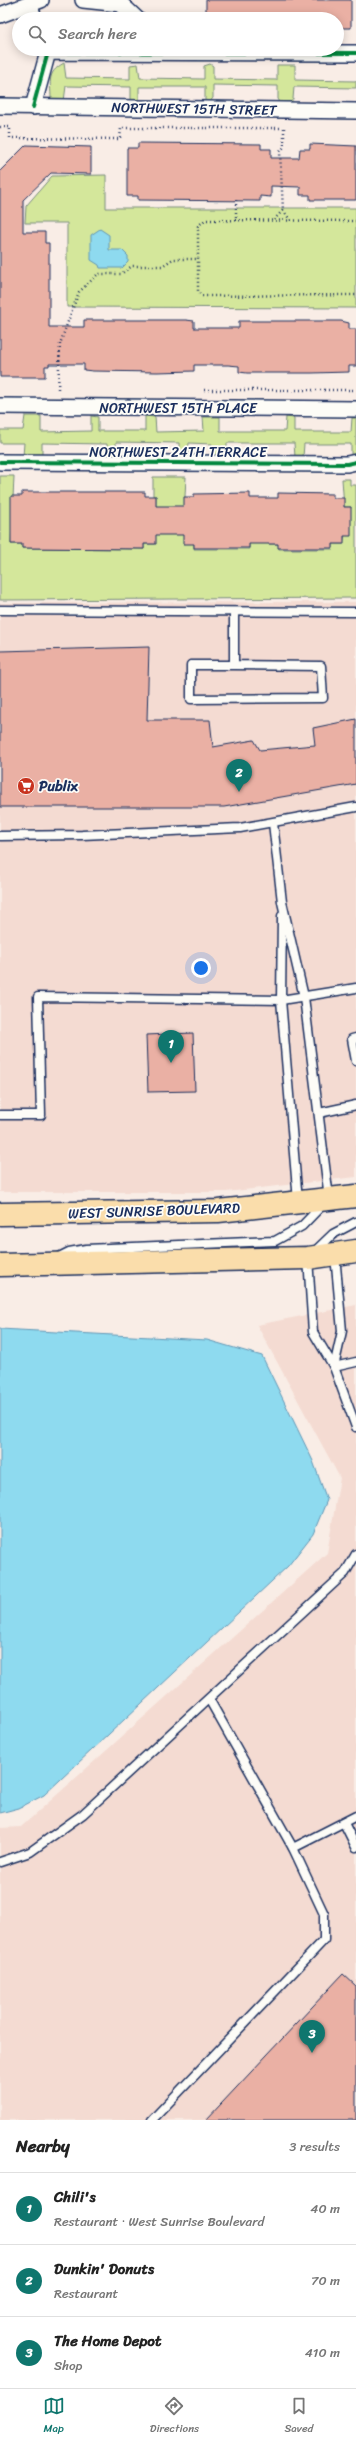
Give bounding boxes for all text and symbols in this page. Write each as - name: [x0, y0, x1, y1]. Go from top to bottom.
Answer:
- search box: [12, 12, 344, 56]
- text: Search here: [58, 21, 137, 47]
- icon: search: [26, 23, 48, 45]
- street label: NORTHWEST 15TH STREET: [111, 95, 278, 123]
- street label: NORTHWEST 15TH PLACE: [99, 396, 258, 421]
- street label: NORTHWEST 24TH TERRACE: [89, 440, 268, 465]
- pin: 2: [226, 759, 252, 792]
- place label: Publix: [39, 774, 79, 799]
- supermarket icon: Publix: [16, 776, 36, 796]
- your location: [191, 958, 211, 978]
- pin: 1: [158, 1030, 184, 1063]
- street label: WEST SUNRISE BOULEVARD: [68, 1195, 241, 1226]
- pin: 3: [299, 2020, 325, 2053]
- text: Nearby: [16, 2131, 70, 2161]
- text: 3 results: [289, 2135, 340, 2158]
- text: Chili's: [54, 2184, 96, 2210]
- text: 1: [26, 2197, 32, 2220]
- text: 40 m: [310, 2197, 340, 2220]
- text: Restaurant · West Sunrise Boulevard: [54, 2210, 264, 2233]
- text: Dunkin' Donuts: [54, 2256, 154, 2282]
- text: 2: [25, 2269, 33, 2292]
- text: 70 m: [311, 2269, 340, 2292]
- text: Restaurant: [54, 2282, 118, 2305]
- text: The Home Depot: [54, 2328, 161, 2354]
- text: 3: [25, 2341, 33, 2364]
- text: 410 m: [305, 2341, 340, 2364]
- text: Shop: [54, 2354, 82, 2377]
- tab: Map: [43, 2395, 65, 2438]
- tab: Directions: [150, 2395, 199, 2438]
- tab: Saved: [284, 2395, 313, 2438]

